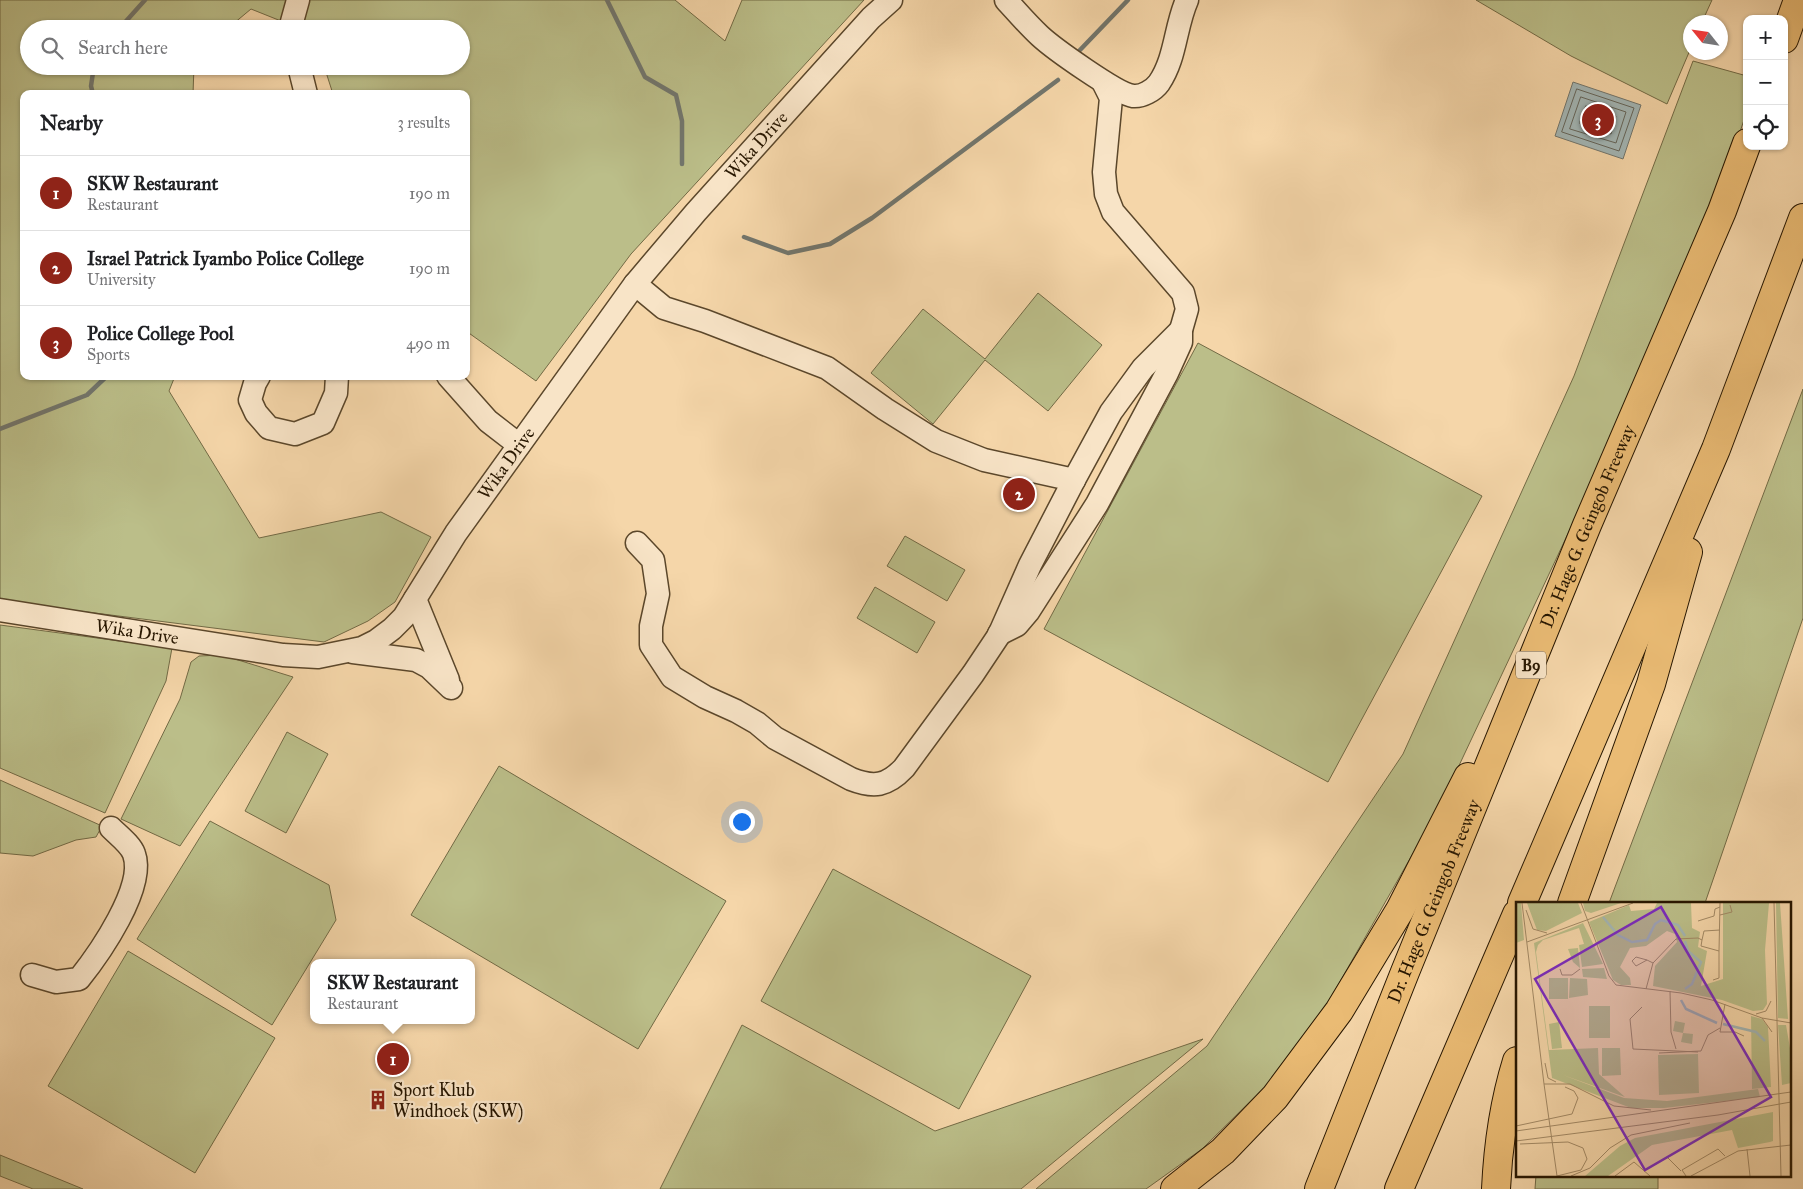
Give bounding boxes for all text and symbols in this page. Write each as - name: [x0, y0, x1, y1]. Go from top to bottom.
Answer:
- north arrow: [1683, 15, 1728, 60]
- map controls: [1743, 15, 1788, 150]
- button: +: [1743, 15, 1788, 60]
- search box: [20, 20, 470, 75]
- icon: search: [38, 34, 66, 62]
- text: Search here: [78, 36, 168, 59]
- button: −: [1743, 60, 1788, 105]
- pin: 3: [1582, 101, 1614, 139]
- button: locate: [1743, 105, 1788, 150]
- street label: Wika Drive: [720, 107, 792, 184]
- text: Nearby: [40, 110, 103, 136]
- text: 3 results: [397, 113, 450, 132]
- text: SKW Restaurant: [87, 172, 218, 195]
- text: 1: [53, 184, 59, 203]
- text: 190 m: [409, 184, 450, 203]
- text: Restaurant: [87, 195, 159, 214]
- text: Israel Patrick Iyambo Police College: [87, 247, 364, 270]
- text: 2: [52, 259, 60, 278]
- text: 190 m: [409, 259, 450, 278]
- text: University: [87, 270, 156, 289]
- text: Police College Pool: [87, 322, 234, 345]
- text: 3: [53, 334, 59, 353]
- text: 490 m: [406, 334, 450, 353]
- text: Sports: [87, 345, 130, 364]
- street label: Dr. Hage G. Geingob Freeway: [1535, 421, 1640, 631]
- street label: Wika Drive: [473, 423, 540, 503]
- pin: 2: [1003, 475, 1035, 513]
- street label: Wika Drive: [94, 614, 180, 649]
- road number: B9: [1516, 652, 1546, 678]
- street label: Dr. Hage G. Geingob Freeway: [1383, 795, 1485, 1006]
- your location: [729, 809, 755, 835]
- inset map: [1516, 902, 1790, 1176]
- popup: [310, 959, 475, 1024]
- text: SKW Restaurant: [327, 971, 458, 994]
- text: Restaurant: [327, 994, 399, 1013]
- pin: 1: [377, 1040, 409, 1078]
- place label: Sport Klub Windhoek (SKW): [393, 1079, 523, 1123]
- building icon: Sport Klub Windhoek (SKW): [367, 1089, 389, 1111]

